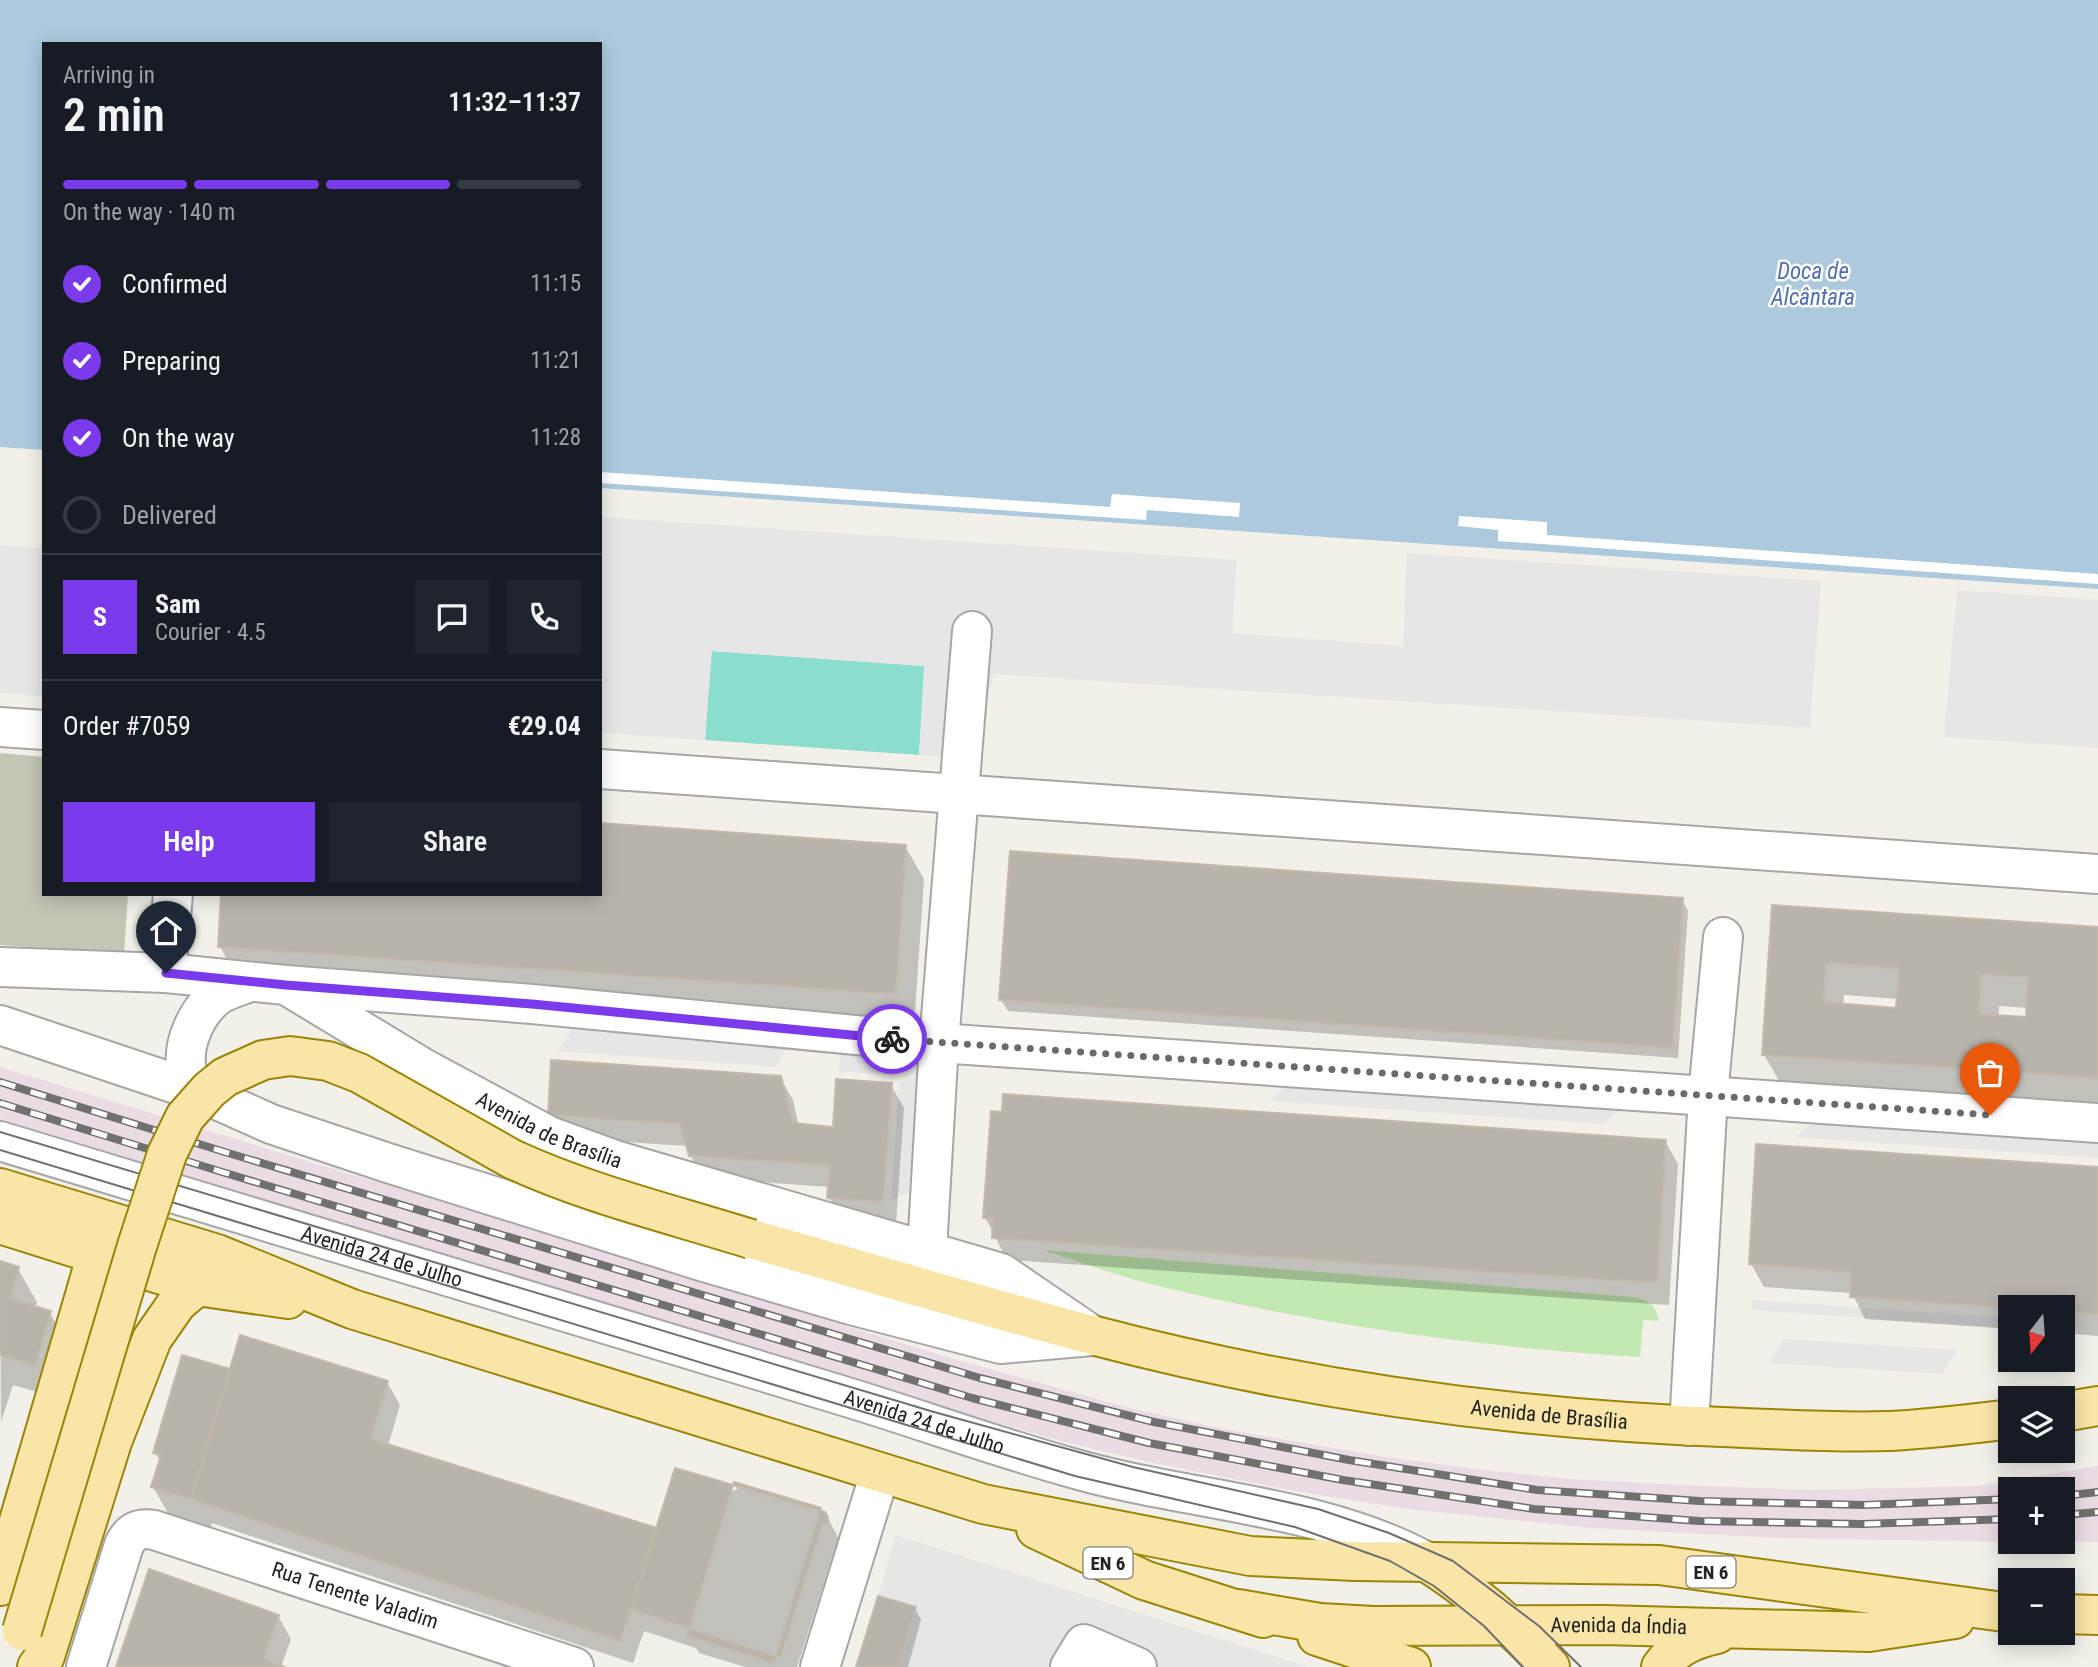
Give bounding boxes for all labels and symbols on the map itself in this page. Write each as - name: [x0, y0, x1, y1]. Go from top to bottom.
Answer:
- water label: Doca de Alcântara: [1770, 258, 1855, 311]
- pin: [136, 901, 196, 973]
- courier: [857, 1004, 927, 1074]
- pin: [1960, 1043, 2020, 1115]
- street label: Avenida de Brasília: [472, 1087, 625, 1173]
- street label: Avenida 24 de Julho: [298, 1221, 465, 1292]
- north arrow: [1998, 1295, 2076, 1372]
- street label: Avenida 24 de Julho: [841, 1385, 1007, 1459]
- street label: Avenida de Brasília: [1469, 1395, 1629, 1434]
- road number: EN 6: [1084, 1548, 1132, 1578]
- road number: EN 6: [1686, 1556, 1736, 1588]
- street label: Rua Tenente Valadim: [269, 1557, 441, 1634]
- street label: Avenida da Índia: [1550, 1613, 1687, 1639]

